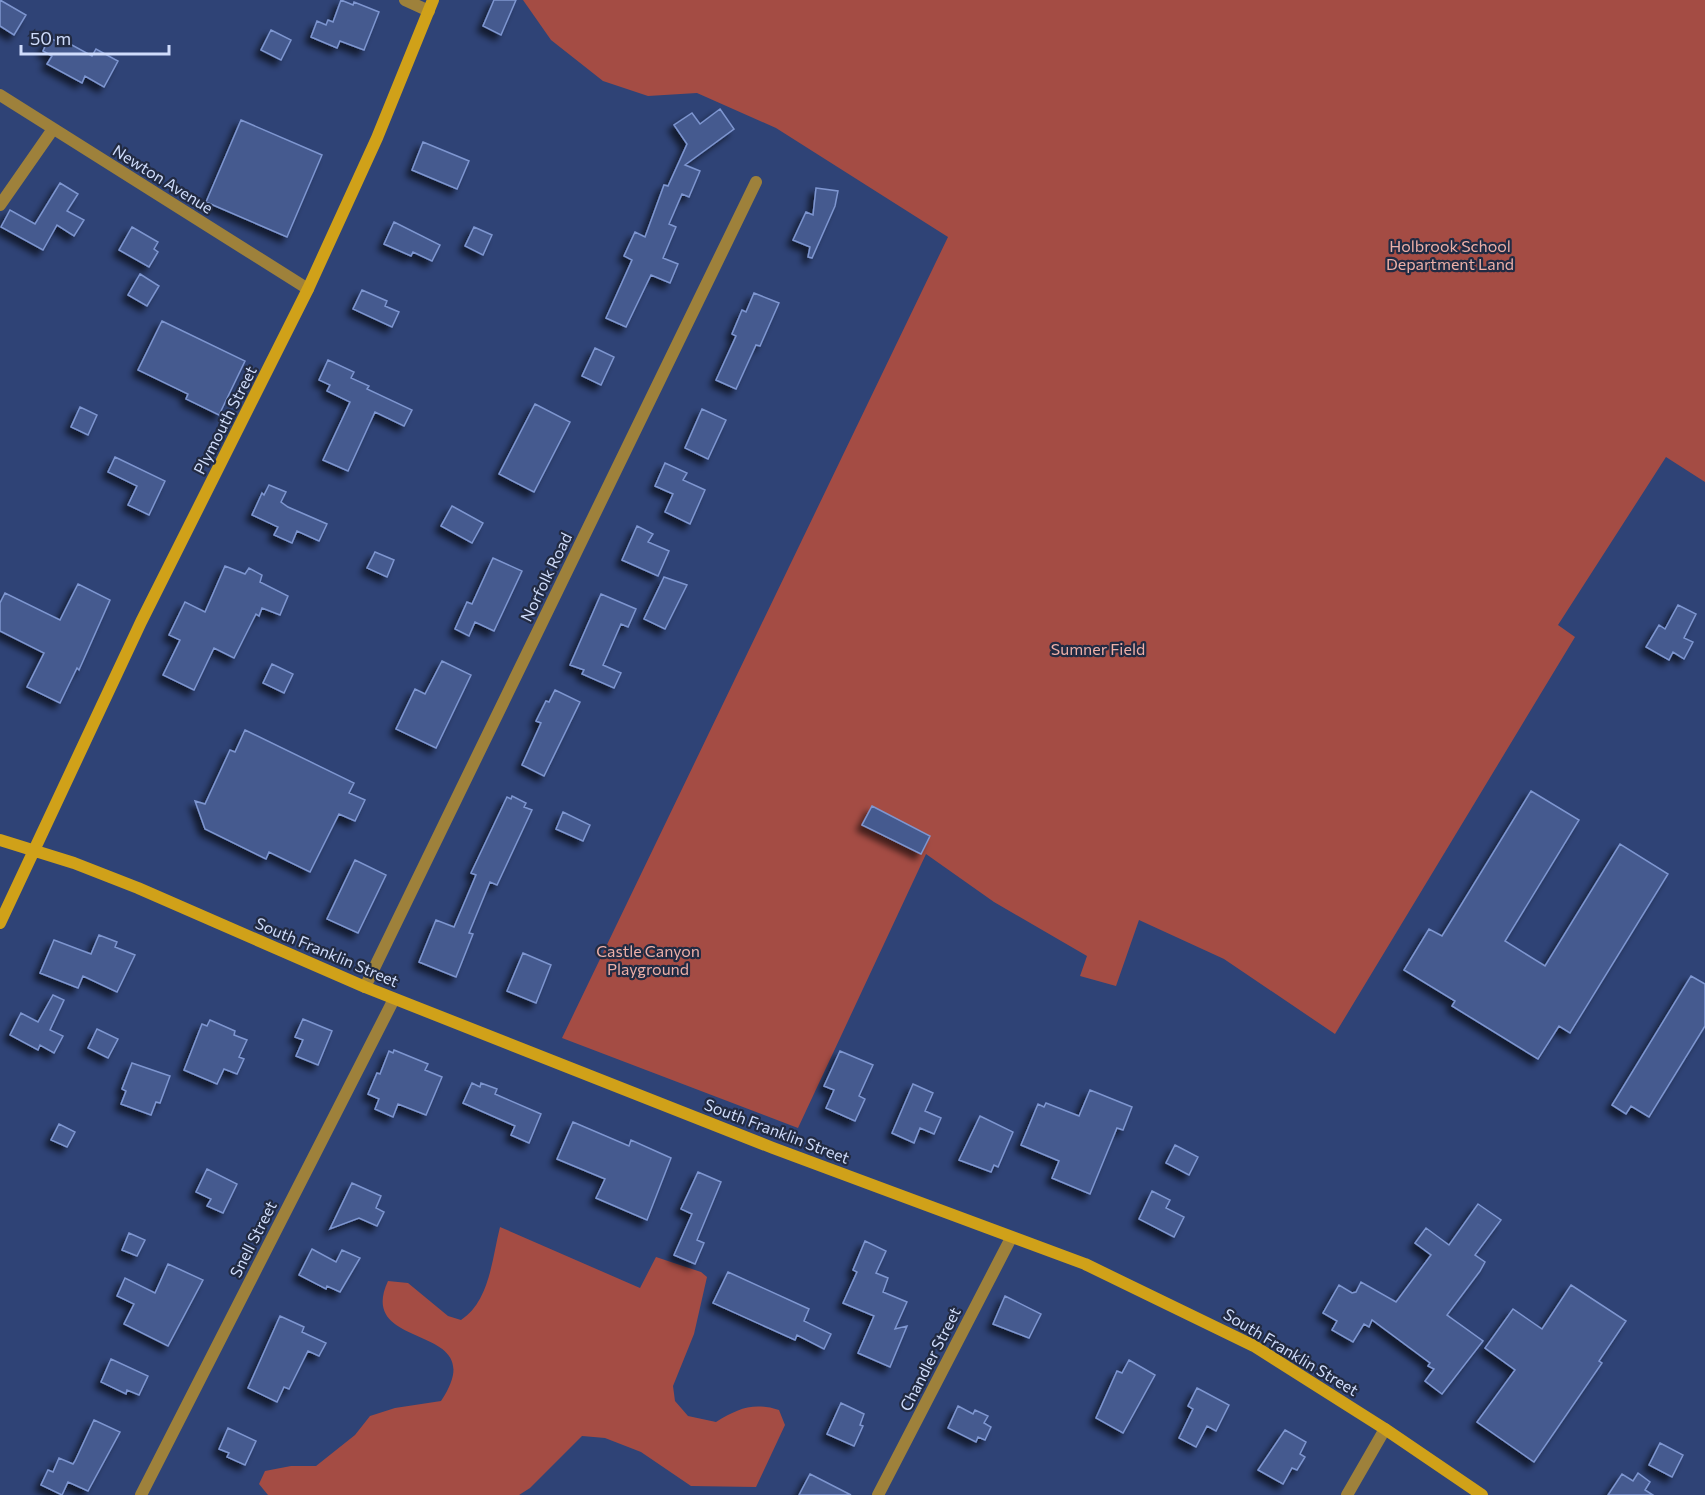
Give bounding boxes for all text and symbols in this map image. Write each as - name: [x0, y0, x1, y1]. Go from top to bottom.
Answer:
- scale bar: [21, 18, 170, 56]
- text: 50 m: [30, 27, 71, 49]
- street label: Newton Avenue: [110, 140, 217, 217]
- park label: Holbrook School Department Land: [1386, 236, 1514, 273]
- street label: Plymouth Street: [189, 362, 260, 477]
- street label: Norfolk Road: [516, 529, 575, 624]
- park label: Sumner Field: [1051, 639, 1145, 658]
- street label: South Franklin Street: [253, 913, 402, 990]
- park label: Castle Canyon Playground: [596, 941, 700, 978]
- street label: South Franklin Street: [702, 1094, 853, 1167]
- street label: Snell Street: [225, 1197, 280, 1280]
- street label: Chandler Street: [895, 1303, 964, 1414]
- street label: South Franklin Street: [1220, 1304, 1362, 1400]

